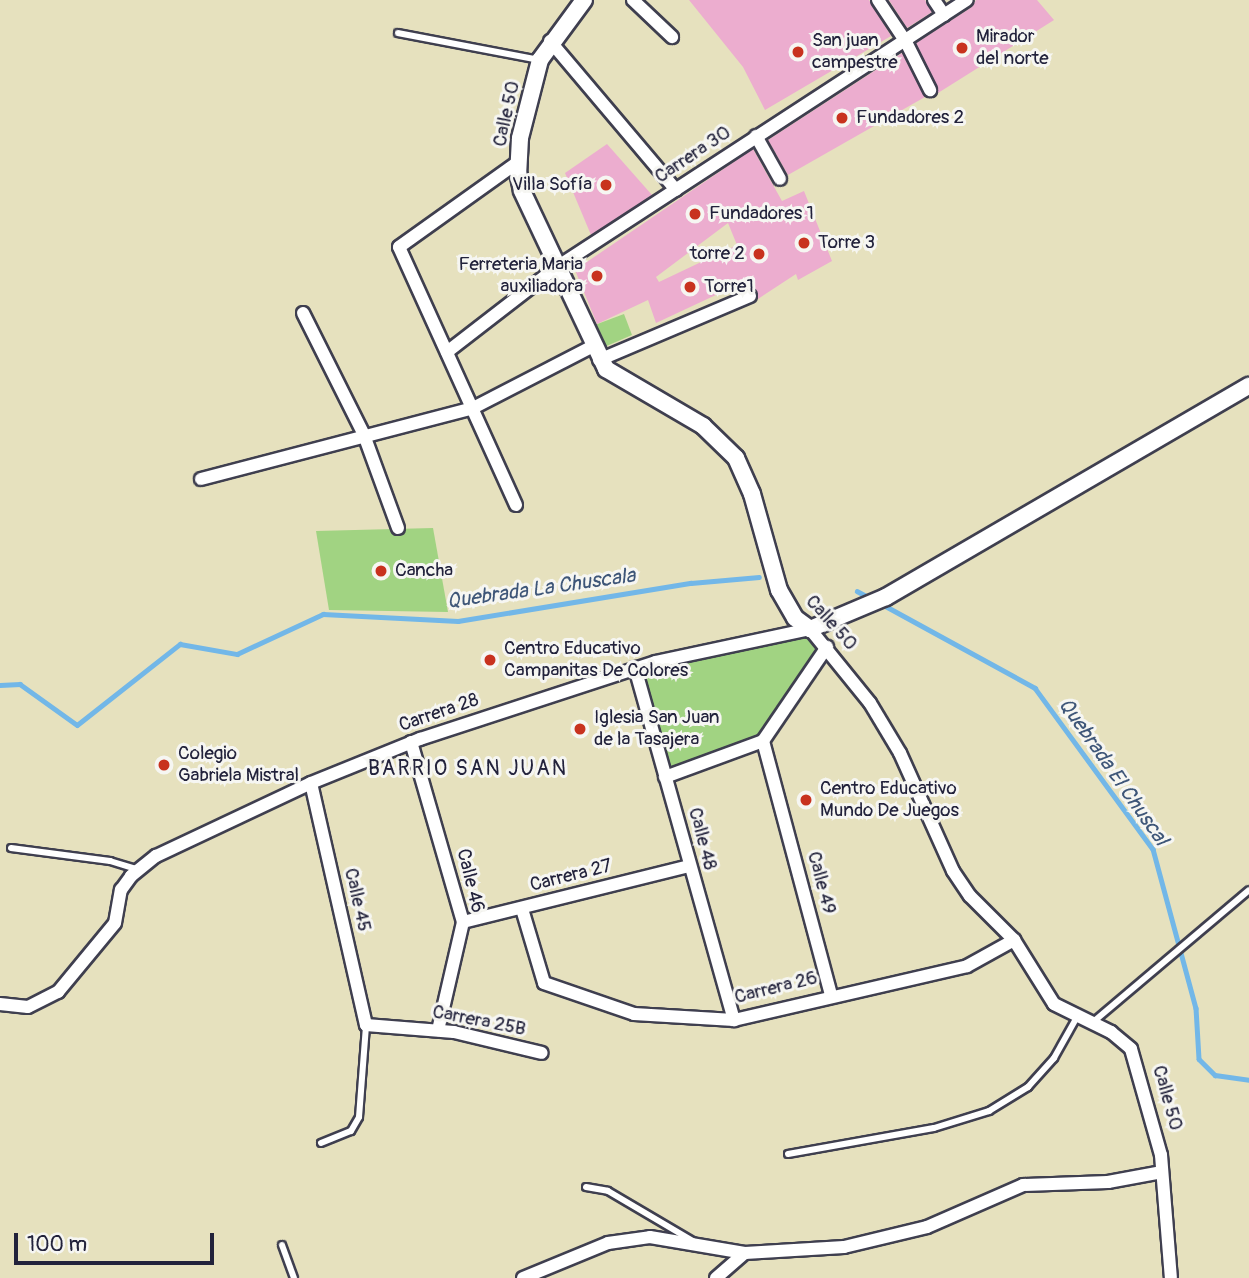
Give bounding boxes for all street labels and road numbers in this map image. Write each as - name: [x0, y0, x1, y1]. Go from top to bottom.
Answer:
- street label: Calle 50: [489, 79, 525, 149]
- street label: Carrera 30: [651, 121, 735, 189]
- street label: Calle 50: [800, 591, 862, 655]
- street label: Carrera 28: [396, 689, 482, 737]
- street label: Calle 48: [683, 805, 721, 873]
- street label: Calle 46: [451, 847, 489, 915]
- street label: Calle 49: [802, 849, 840, 917]
- street label: Carrera 27: [528, 855, 614, 897]
- street label: Calle 45: [339, 866, 375, 934]
- street label: Carrera 26: [732, 967, 820, 1009]
- street label: Carrera 25B: [430, 1001, 528, 1041]
- street label: Calle 50: [1147, 1063, 1187, 1133]

